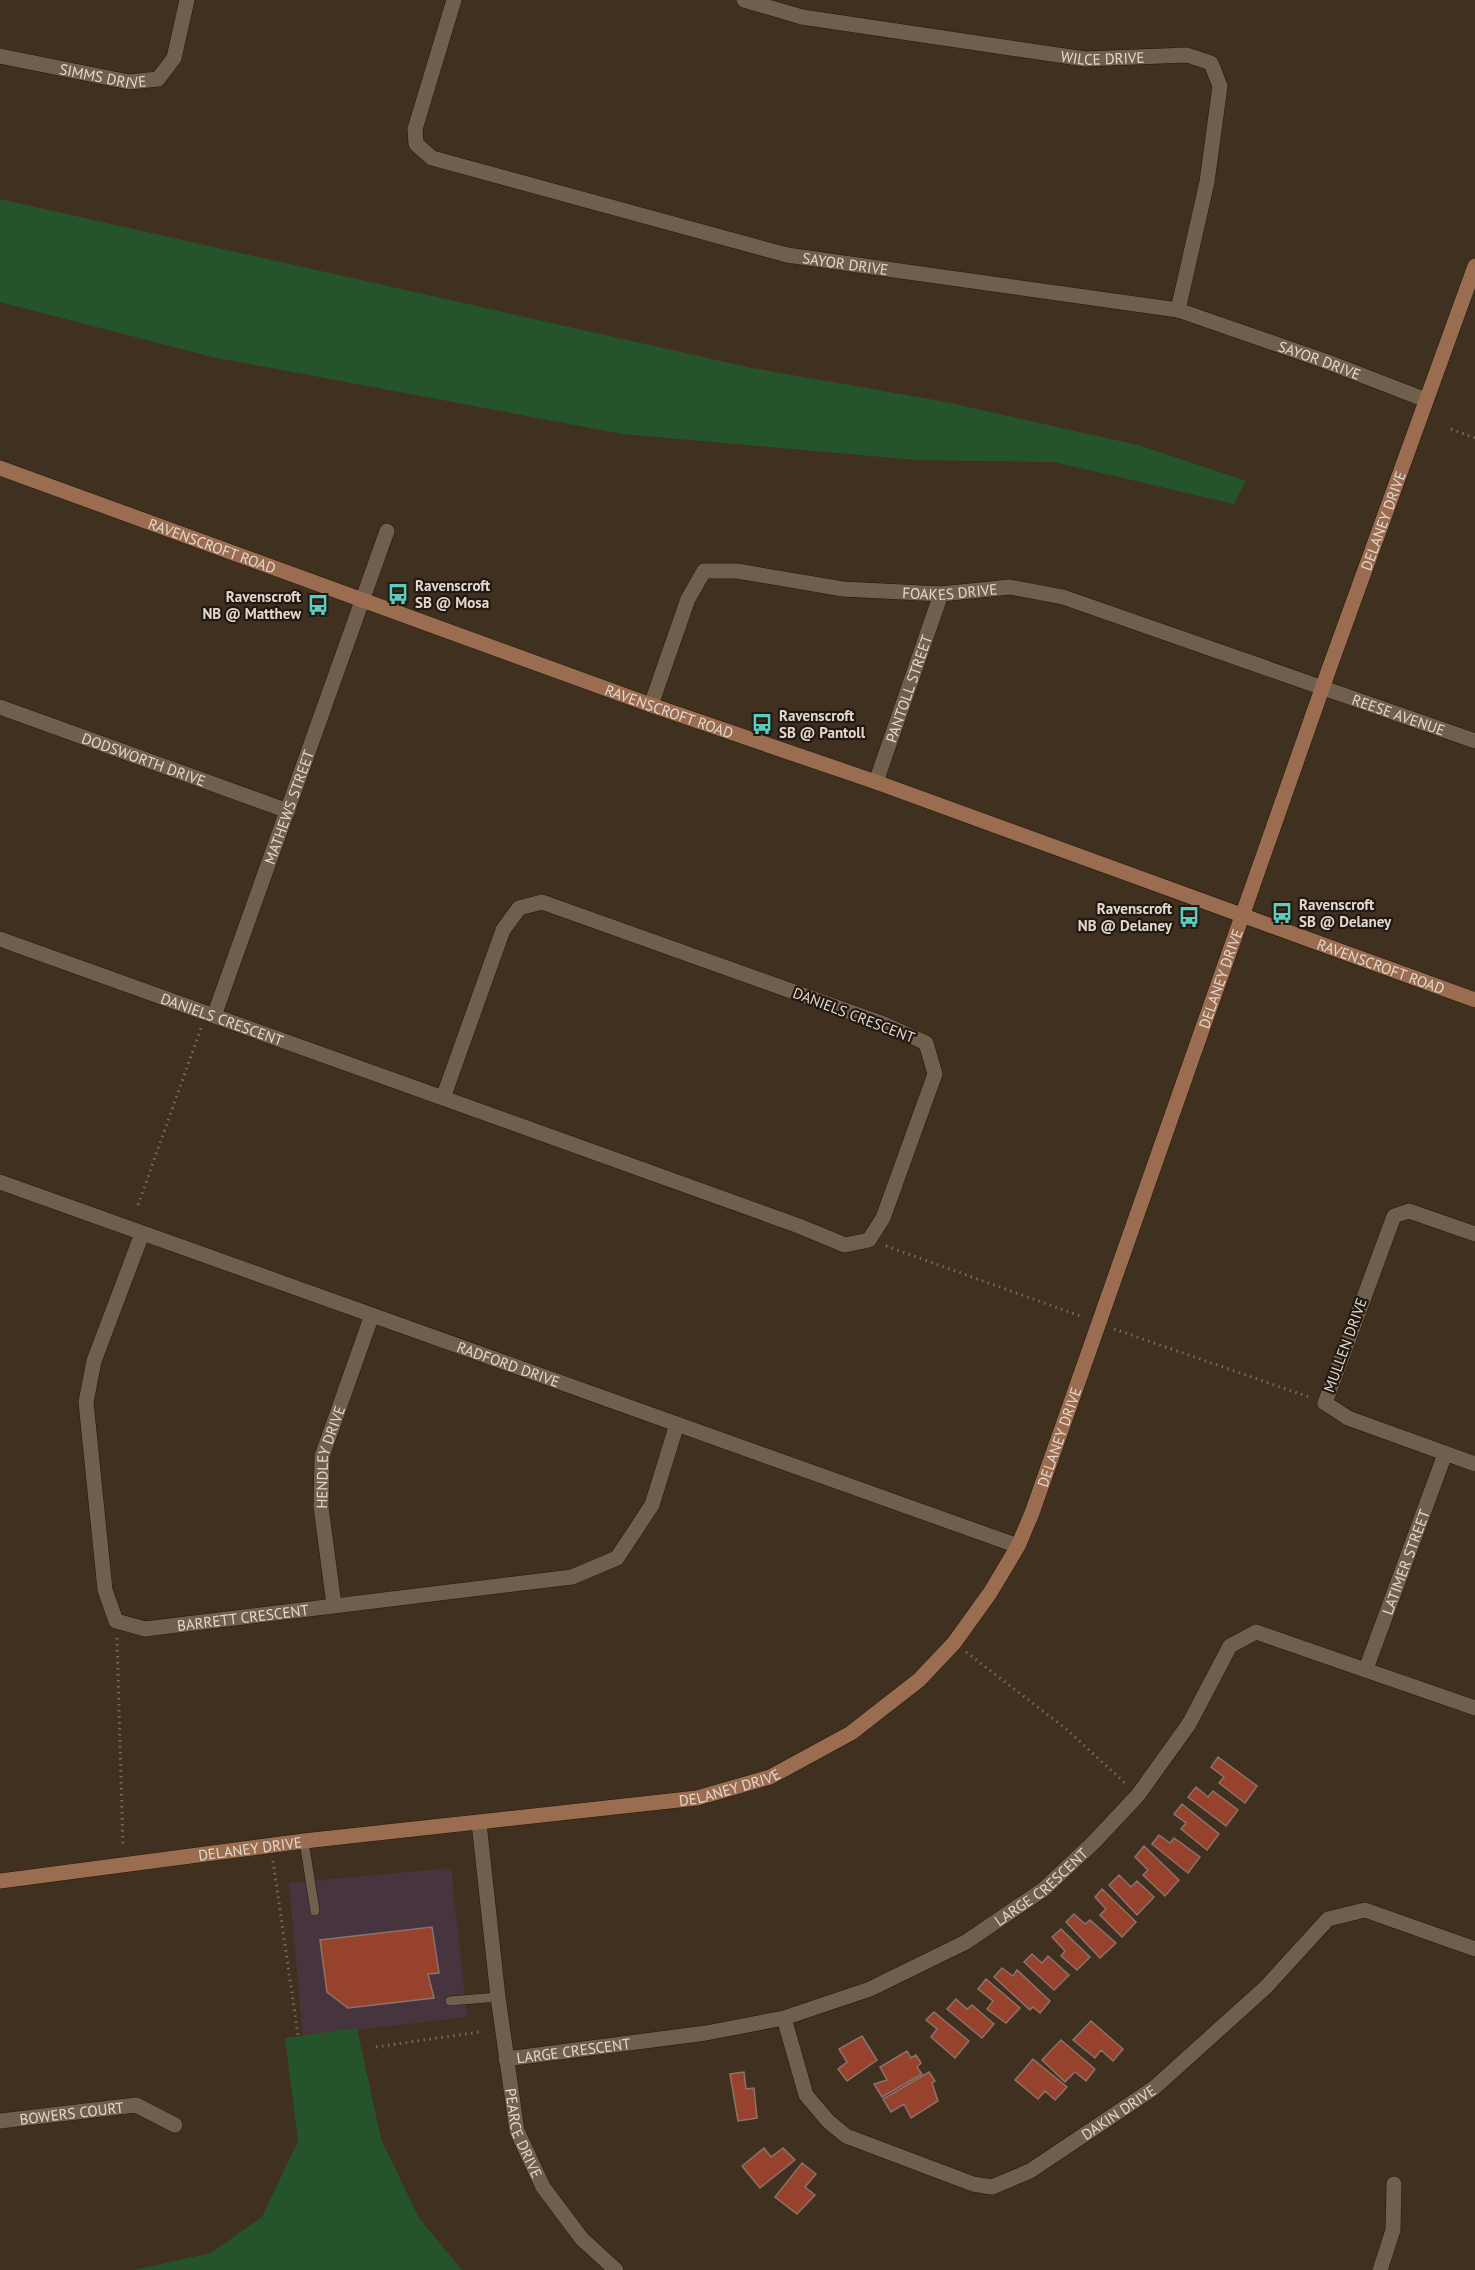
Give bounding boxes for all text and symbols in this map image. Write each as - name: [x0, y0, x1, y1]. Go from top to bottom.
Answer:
- street label: WILCE DRIVE: [1059, 46, 1145, 69]
- street label: SIMMS DRIVE: [58, 59, 147, 91]
- street label: SAYOR DRIVE: [801, 248, 889, 279]
- street label: SAYOR DRIVE: [1276, 336, 1364, 383]
- street label: DELANEY DRIVE: [1356, 468, 1409, 573]
- street label: RAVENSCROFT ROAD: [146, 513, 279, 577]
- place label: Ravenscroft SB @ Mosa: [415, 576, 491, 612]
- street label: FOAKES DRIVE: [902, 579, 998, 604]
- bus stop icon: Ravenscroft SB @ Mosa: [386, 582, 410, 606]
- place label: Ravenscroft NB @ Matthew: [202, 587, 302, 623]
- bus stop icon: Ravenscroft NB @ Matthew: [306, 593, 330, 617]
- street label: PANTOLL STREET: [881, 631, 936, 745]
- street label: RAVENSCROFT ROAD: [603, 680, 736, 742]
- street label: REESE AVENUE: [1350, 689, 1448, 739]
- place label: Ravenscroft SB @ Pantoll: [779, 706, 866, 742]
- bus stop icon: Ravenscroft SB @ Pantoll: [750, 712, 774, 736]
- street label: DODSWORTH DRIVE: [79, 728, 208, 790]
- street label: MATHEWS STREET: [259, 746, 318, 867]
- place label: Ravenscroft SB @ Delaney: [1299, 895, 1392, 931]
- place label: Ravenscroft NB @ Delaney: [1078, 899, 1173, 935]
- bus stop icon: Ravenscroft SB @ Delaney: [1270, 901, 1294, 925]
- bus stop icon: Ravenscroft NB @ Delaney: [1177, 905, 1201, 929]
- street label: DELANEY DRIVE: [1194, 926, 1246, 1031]
- street label: RAVENSCROFT ROAD: [1314, 934, 1448, 998]
- street label: DANIELS CRESCENT: [790, 983, 918, 1047]
- street label: DANIELS CRESCENT: [158, 988, 287, 1050]
- street label: MULLEN DRIVE: [1319, 1295, 1371, 1395]
- street label: RADFORD DRIVE: [455, 1337, 562, 1391]
- street label: DELANEY DRIVE: [1032, 1385, 1085, 1489]
- street label: HENDLEY DRIVE: [311, 1403, 349, 1509]
- street label: LATIMER STREET: [1377, 1506, 1434, 1617]
- street label: BARRETT CRESCENT: [176, 1600, 310, 1635]
- street label: DELANEY DRIVE: [678, 1764, 784, 1809]
- street label: DELANEY DRIVE: [197, 1832, 303, 1864]
- street label: LARGE CRESCENT: [990, 1843, 1092, 1930]
- street label: LARGE CRESCENT: [515, 2033, 632, 2067]
- street label: DAKIN DRIVE: [1077, 2080, 1159, 2144]
- street label: PEARCE DRIVE: [502, 2087, 547, 2181]
- street label: BOWERS COURT: [18, 2097, 125, 2128]

